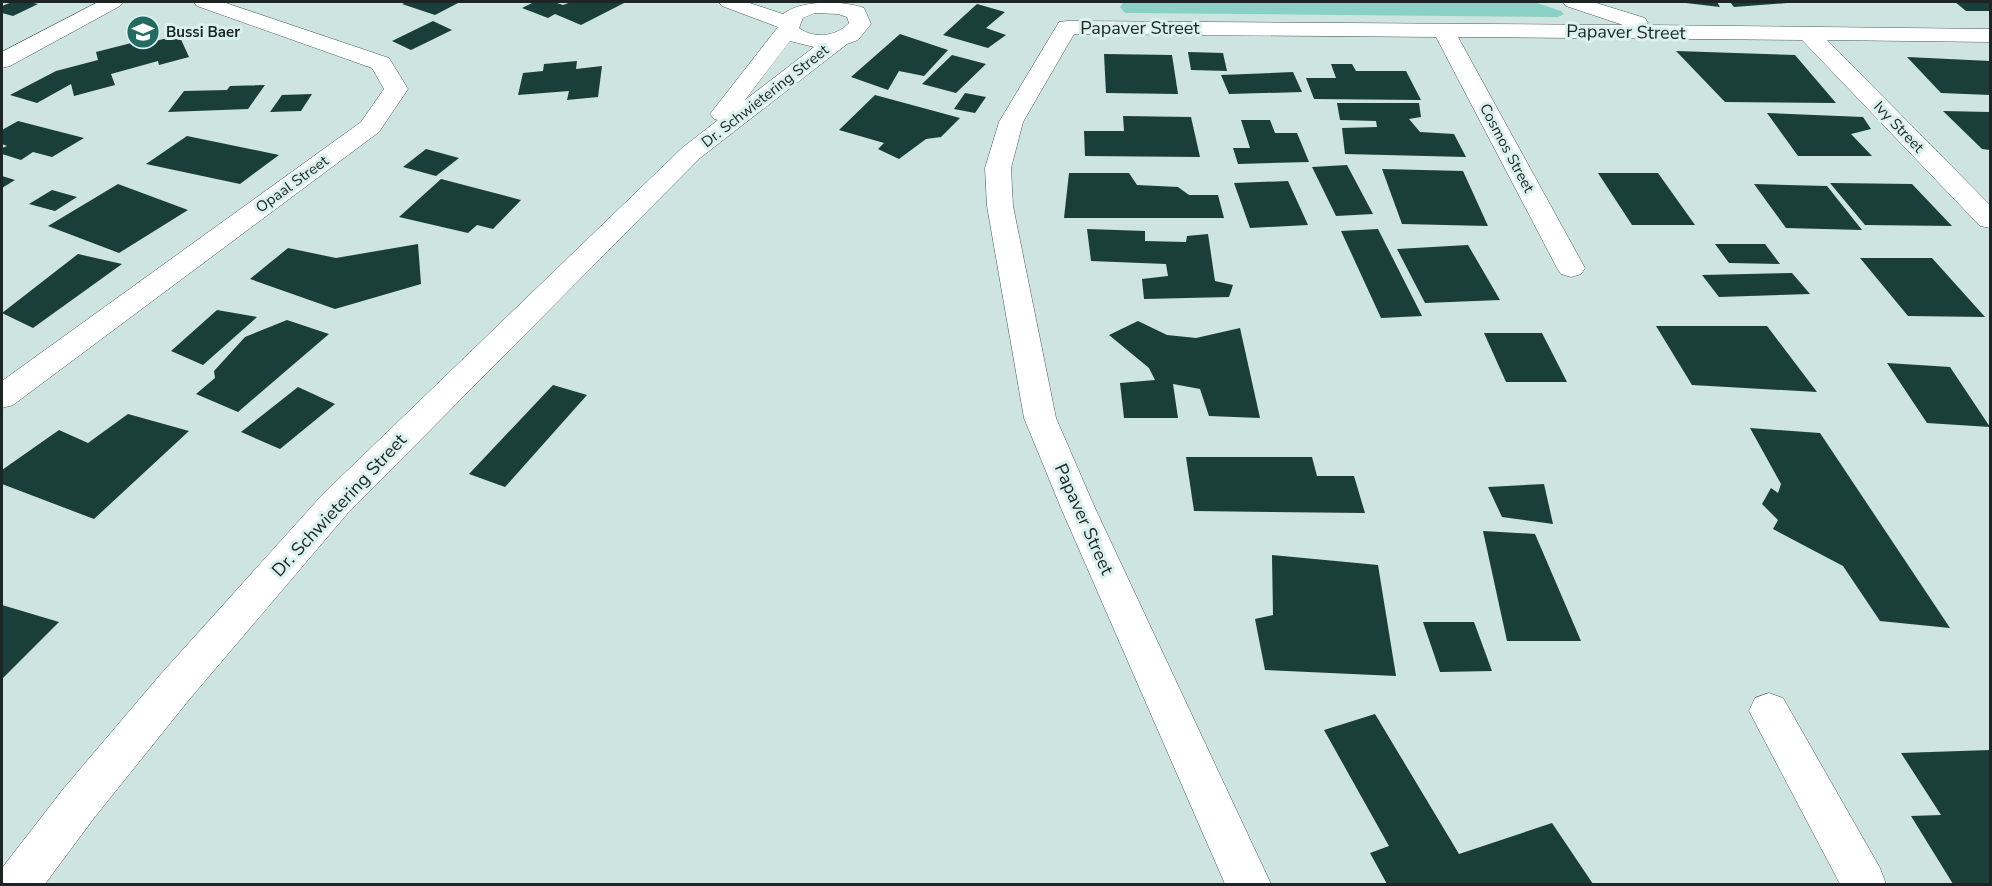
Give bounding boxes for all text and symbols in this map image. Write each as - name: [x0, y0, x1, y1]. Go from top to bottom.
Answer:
- school or university icon: Bussi Baer: [125, 14, 161, 50]
- street label: Papaver Street: [1080, 16, 1200, 40]
- street label: Papaver Street: [1566, 19, 1687, 45]
- place label: Bussi Baer: [166, 22, 240, 42]
- street label: Dr. Schwietering Street: [697, 40, 833, 152]
- street label: Ivy Street: [1869, 97, 1929, 158]
- street label: Cosmos Street: [1475, 100, 1539, 197]
- street label: Opaal Street: [252, 150, 333, 217]
- street label: Dr. Schwietering Street: [266, 428, 412, 582]
- street label: Papaver Street: [1049, 460, 1120, 579]

